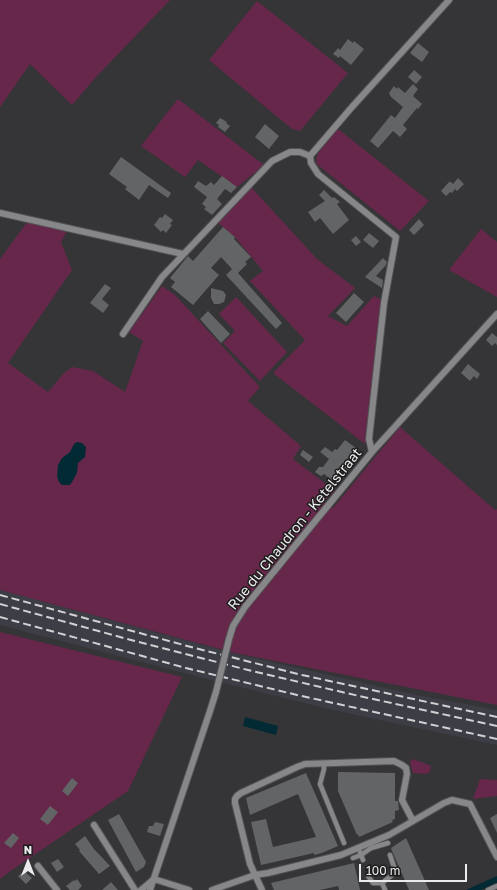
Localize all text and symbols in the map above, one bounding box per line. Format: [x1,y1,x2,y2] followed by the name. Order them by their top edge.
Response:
[225,445,365,613] street label: Rue du Chaudron - Ketelstraat
[8,842,48,882] north arrow
[24,843,32,856] text: N
[361,856,469,882] scale bar
[366,863,400,878] text: 100 m

